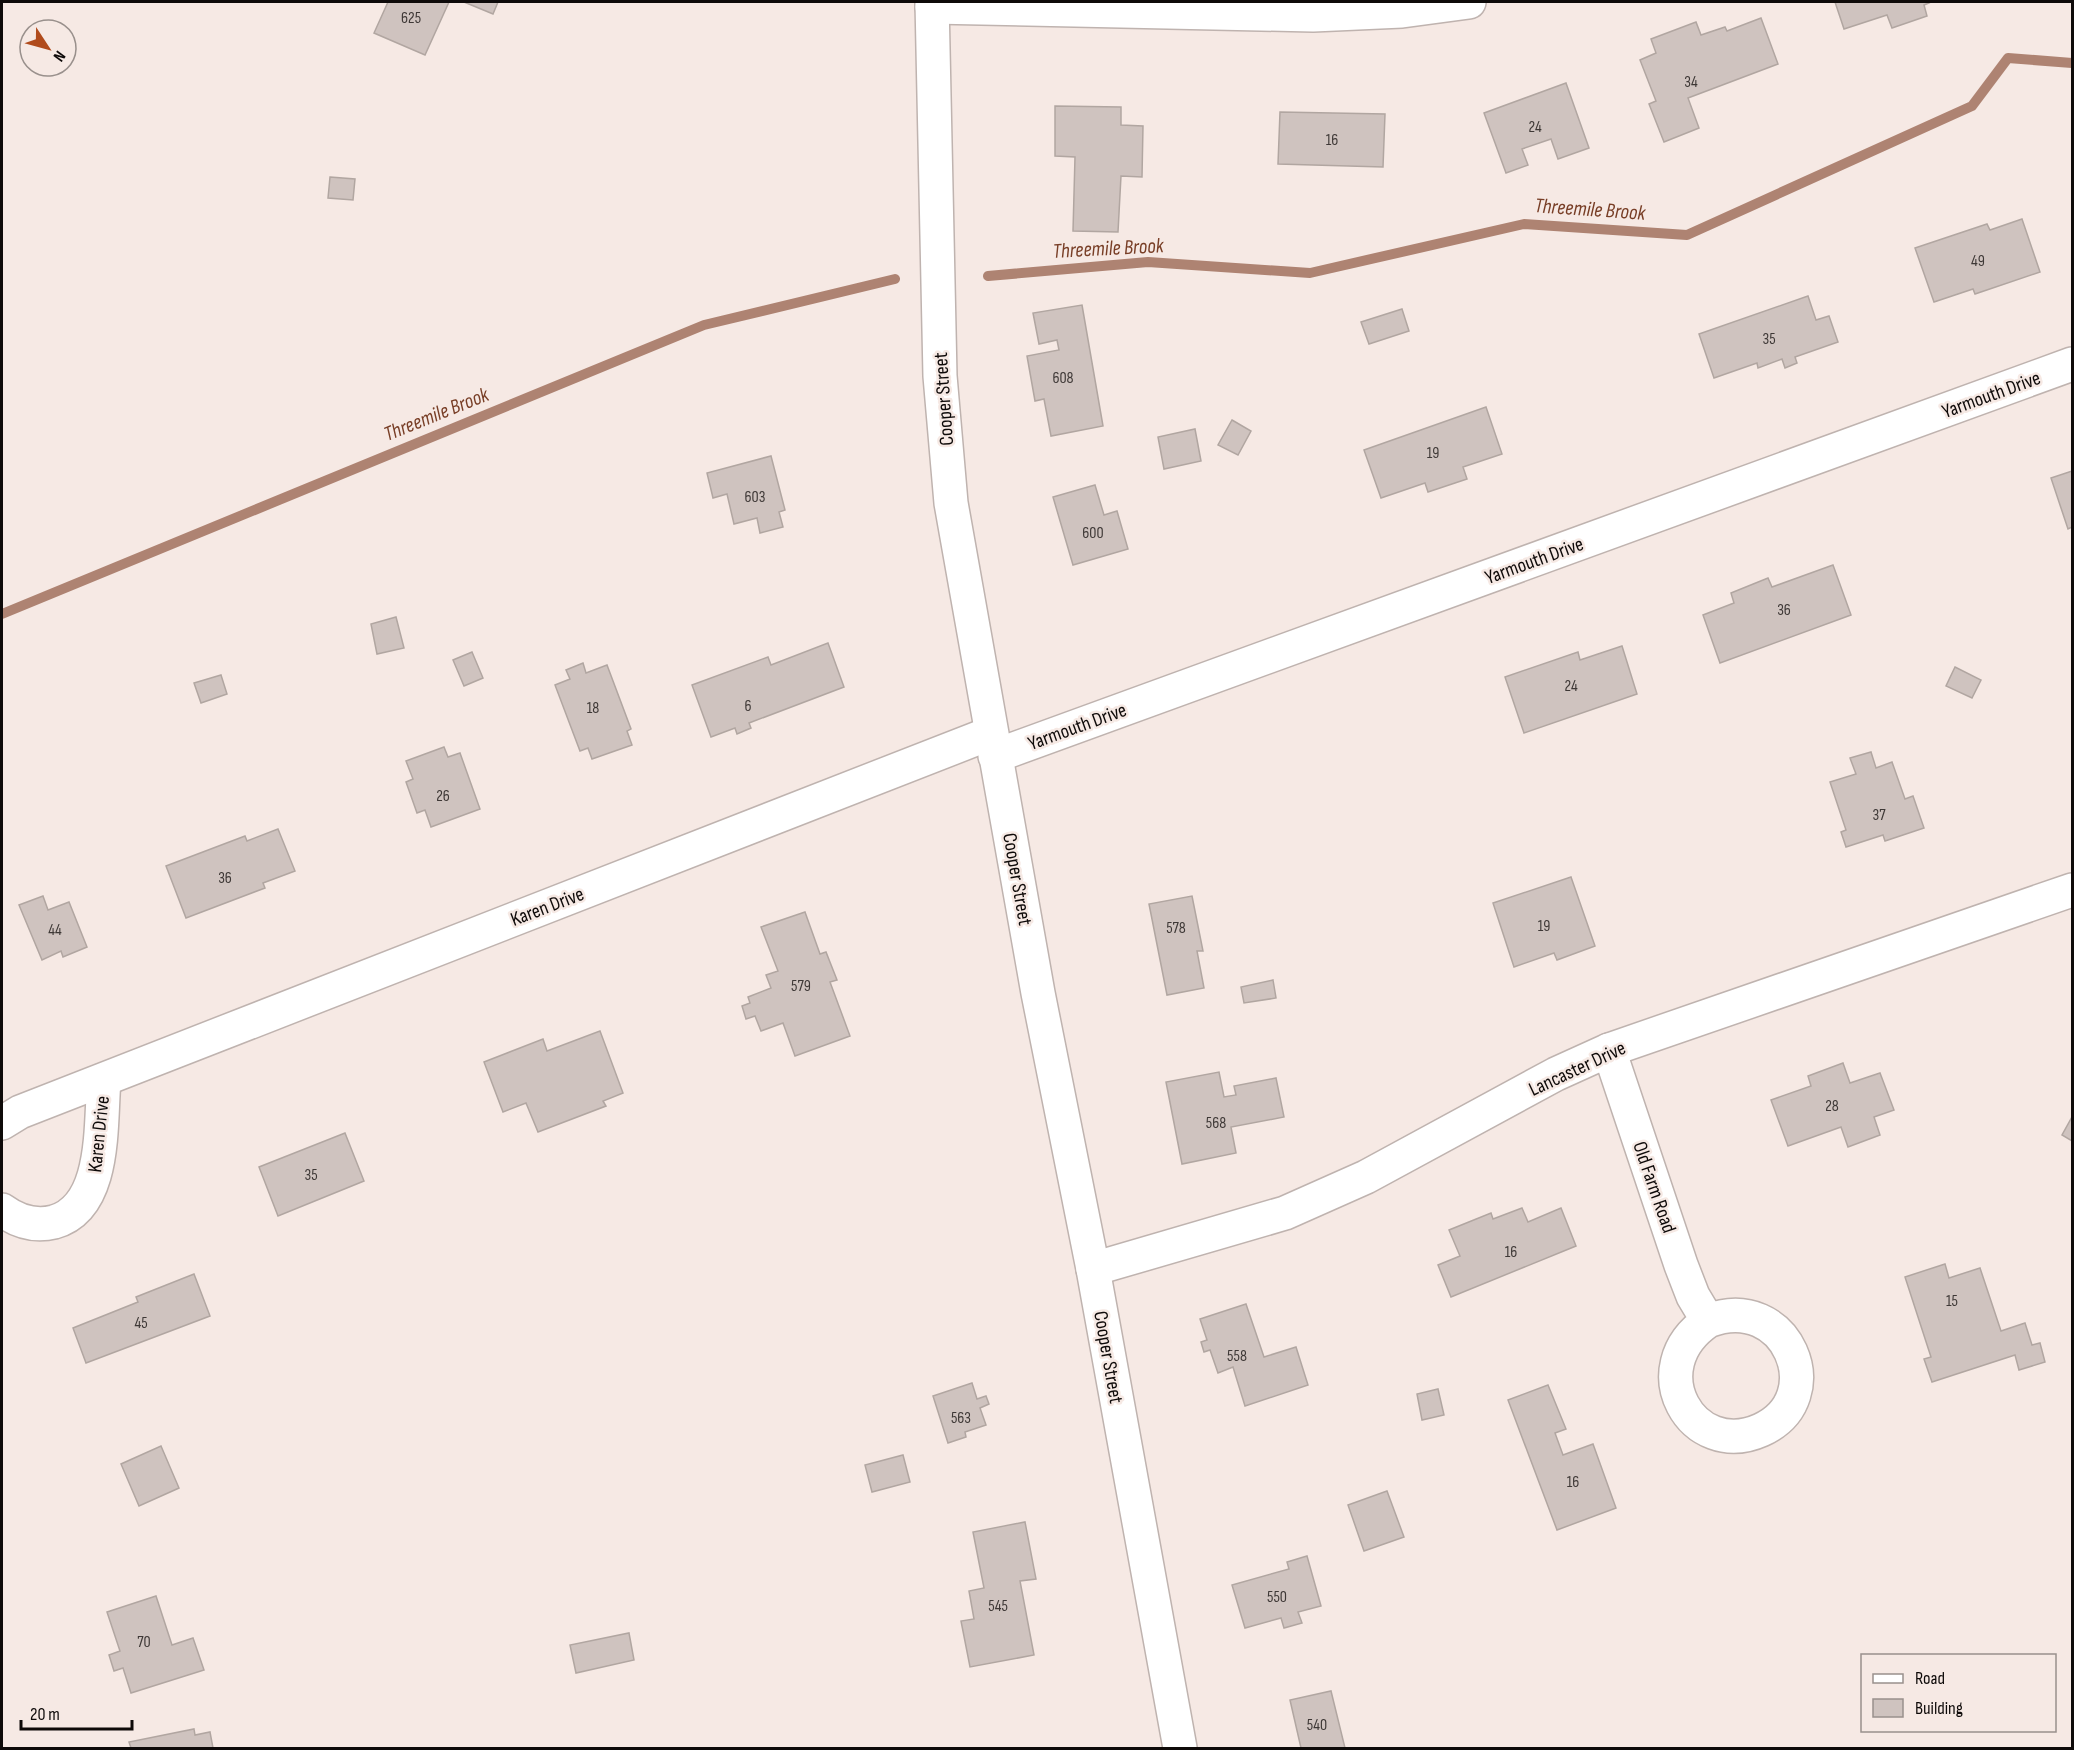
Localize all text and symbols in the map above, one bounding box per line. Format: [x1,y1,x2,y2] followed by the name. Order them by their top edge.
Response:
[401,9,421,28] house number: 625
[18,18,78,78] north arrow
[49,47,69,65] text: N
[1684,73,1698,92] house number: 34
[1528,118,1542,137] house number: 24
[1326,131,1338,150] house number: 16
[1534,193,1647,226] water label: Threemile Brook
[1052,233,1165,264] water label: Threemile Brook
[1971,252,1985,271] house number: 49
[1762,330,1776,349] house number: 35
[929,351,959,446] street label: Cooper Street
[1939,366,2044,424] street label: Yarmouth Drive
[1052,369,1074,388] house number: 608
[380,382,493,447] water label: Threemile Brook
[1427,444,1439,463] house number: 19
[745,488,765,507] house number: 603
[1082,524,1104,543] house number: 600
[1482,532,1587,590] street label: Yarmouth Drive
[1777,601,1791,620] house number: 36
[1564,677,1578,696] house number: 24
[744,697,752,716] house number: 6
[1025,698,1130,756] street label: Yarmouth Drive
[587,699,599,718] house number: 18
[436,787,450,806] house number: 26
[1872,806,1886,825] house number: 37
[997,831,1037,927] street label: Cooper Street
[218,869,232,888] house number: 36
[507,882,587,932] street label: Karen Drive
[1538,917,1550,936] house number: 19
[1166,919,1186,938] house number: 578
[48,921,62,940] house number: 44
[791,977,811,996] house number: 579
[1525,1036,1630,1102] street label: Lancaster Drive
[83,1095,115,1174] street label: Karen Drive
[1825,1097,1839,1116] house number: 28
[1206,1114,1226,1133] house number: 568
[1627,1138,1681,1236] street label: Old Farm Road
[304,1166,318,1185] house number: 35
[1505,1243,1517,1262] house number: 16
[1946,1292,1958,1311] house number: 15
[1088,1309,1128,1405] street label: Cooper Street
[134,1314,148,1333] house number: 45
[1227,1347,1247,1366] house number: 558
[951,1409,971,1428] house number: 563
[1567,1473,1579,1492] house number: 16
[1267,1588,1287,1607] house number: 550
[988,1597,1008,1616] house number: 545
[137,1633,151,1652] house number: 70
[1861,1654,2056,1732] legend
[1915,1668,1945,1689] text: Road
[21,1693,132,1731] scale bar
[1915,1698,1963,1719] text: Building
[30,1704,60,1725] text: 20 m
[1307,1716,1327,1735] house number: 540

